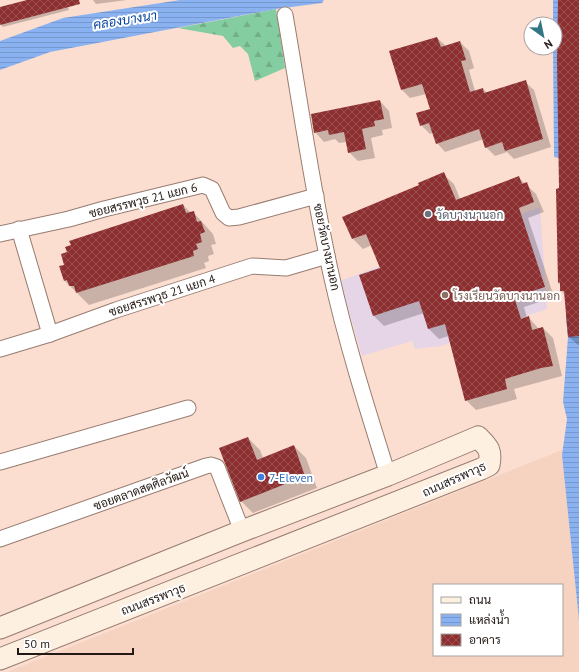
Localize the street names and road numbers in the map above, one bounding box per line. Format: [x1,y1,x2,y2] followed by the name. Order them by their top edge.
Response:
[87,179,199,223] street label: ซอยสรรพวุธ 21 แยก 6
[310,202,344,292] street label: ซอยวัดบางนานอก
[107,271,218,321] street label: ซอยสรรพวุธ 21 แยก 4
[420,458,489,501] street label: ถนนสรรพาวุธ
[91,465,191,513] street label: ซอยตลาดสดศิลวัฒน์
[119,580,189,620] street label: ถนนสรรพาวุธ

